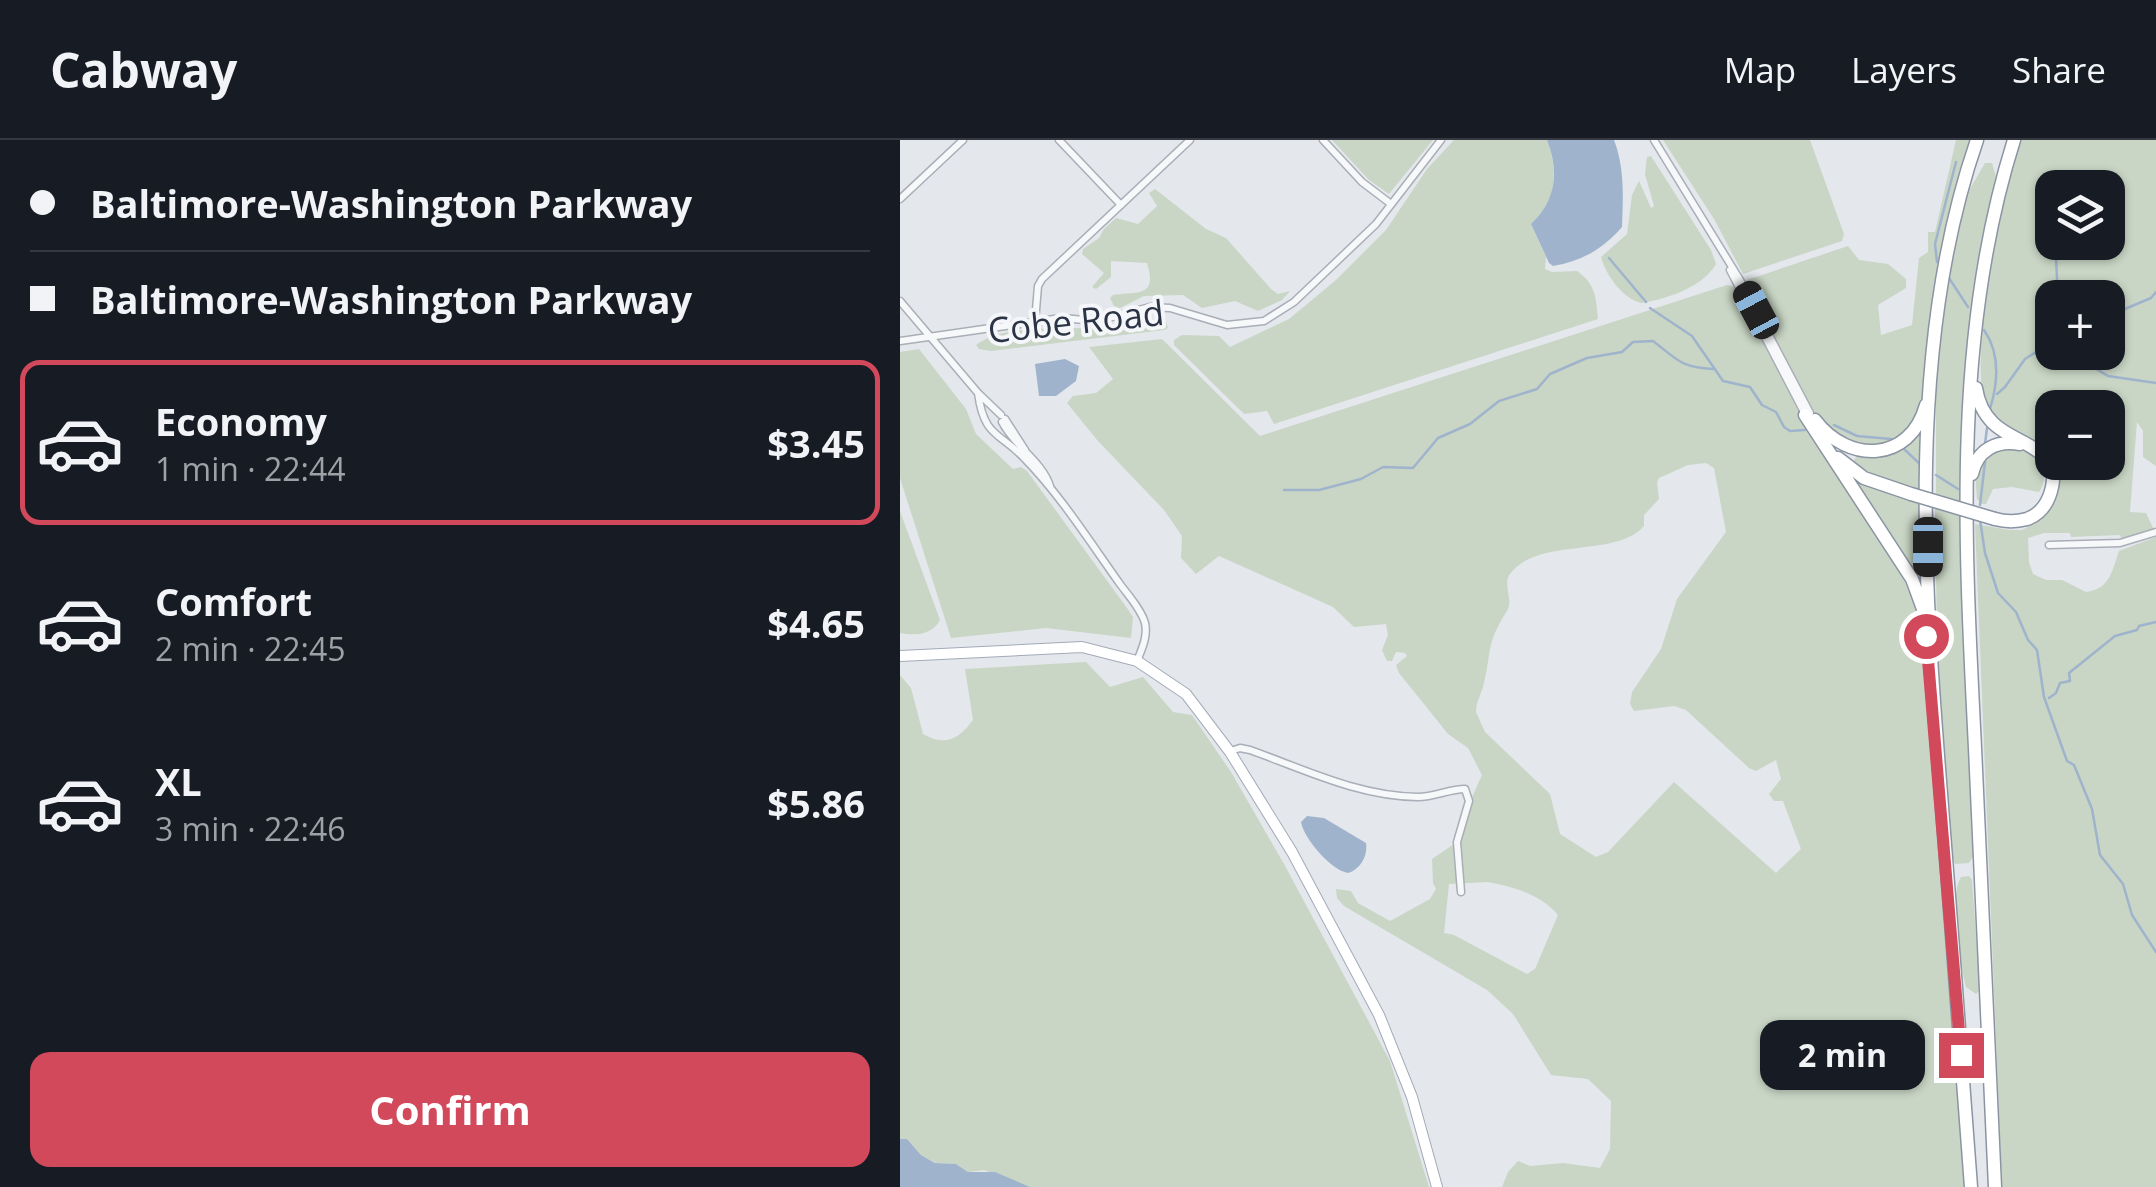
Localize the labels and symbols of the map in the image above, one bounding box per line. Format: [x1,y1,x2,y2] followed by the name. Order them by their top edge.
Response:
[1729,276,1783,344] car
[985,288,1166,353] street label: Cobe Road
[1913,517,1943,577] car
[1904,614,1949,659] route start
[1761,1020,1926,1090] callout: 2 min
[1939,1033,1984,1078] route end

